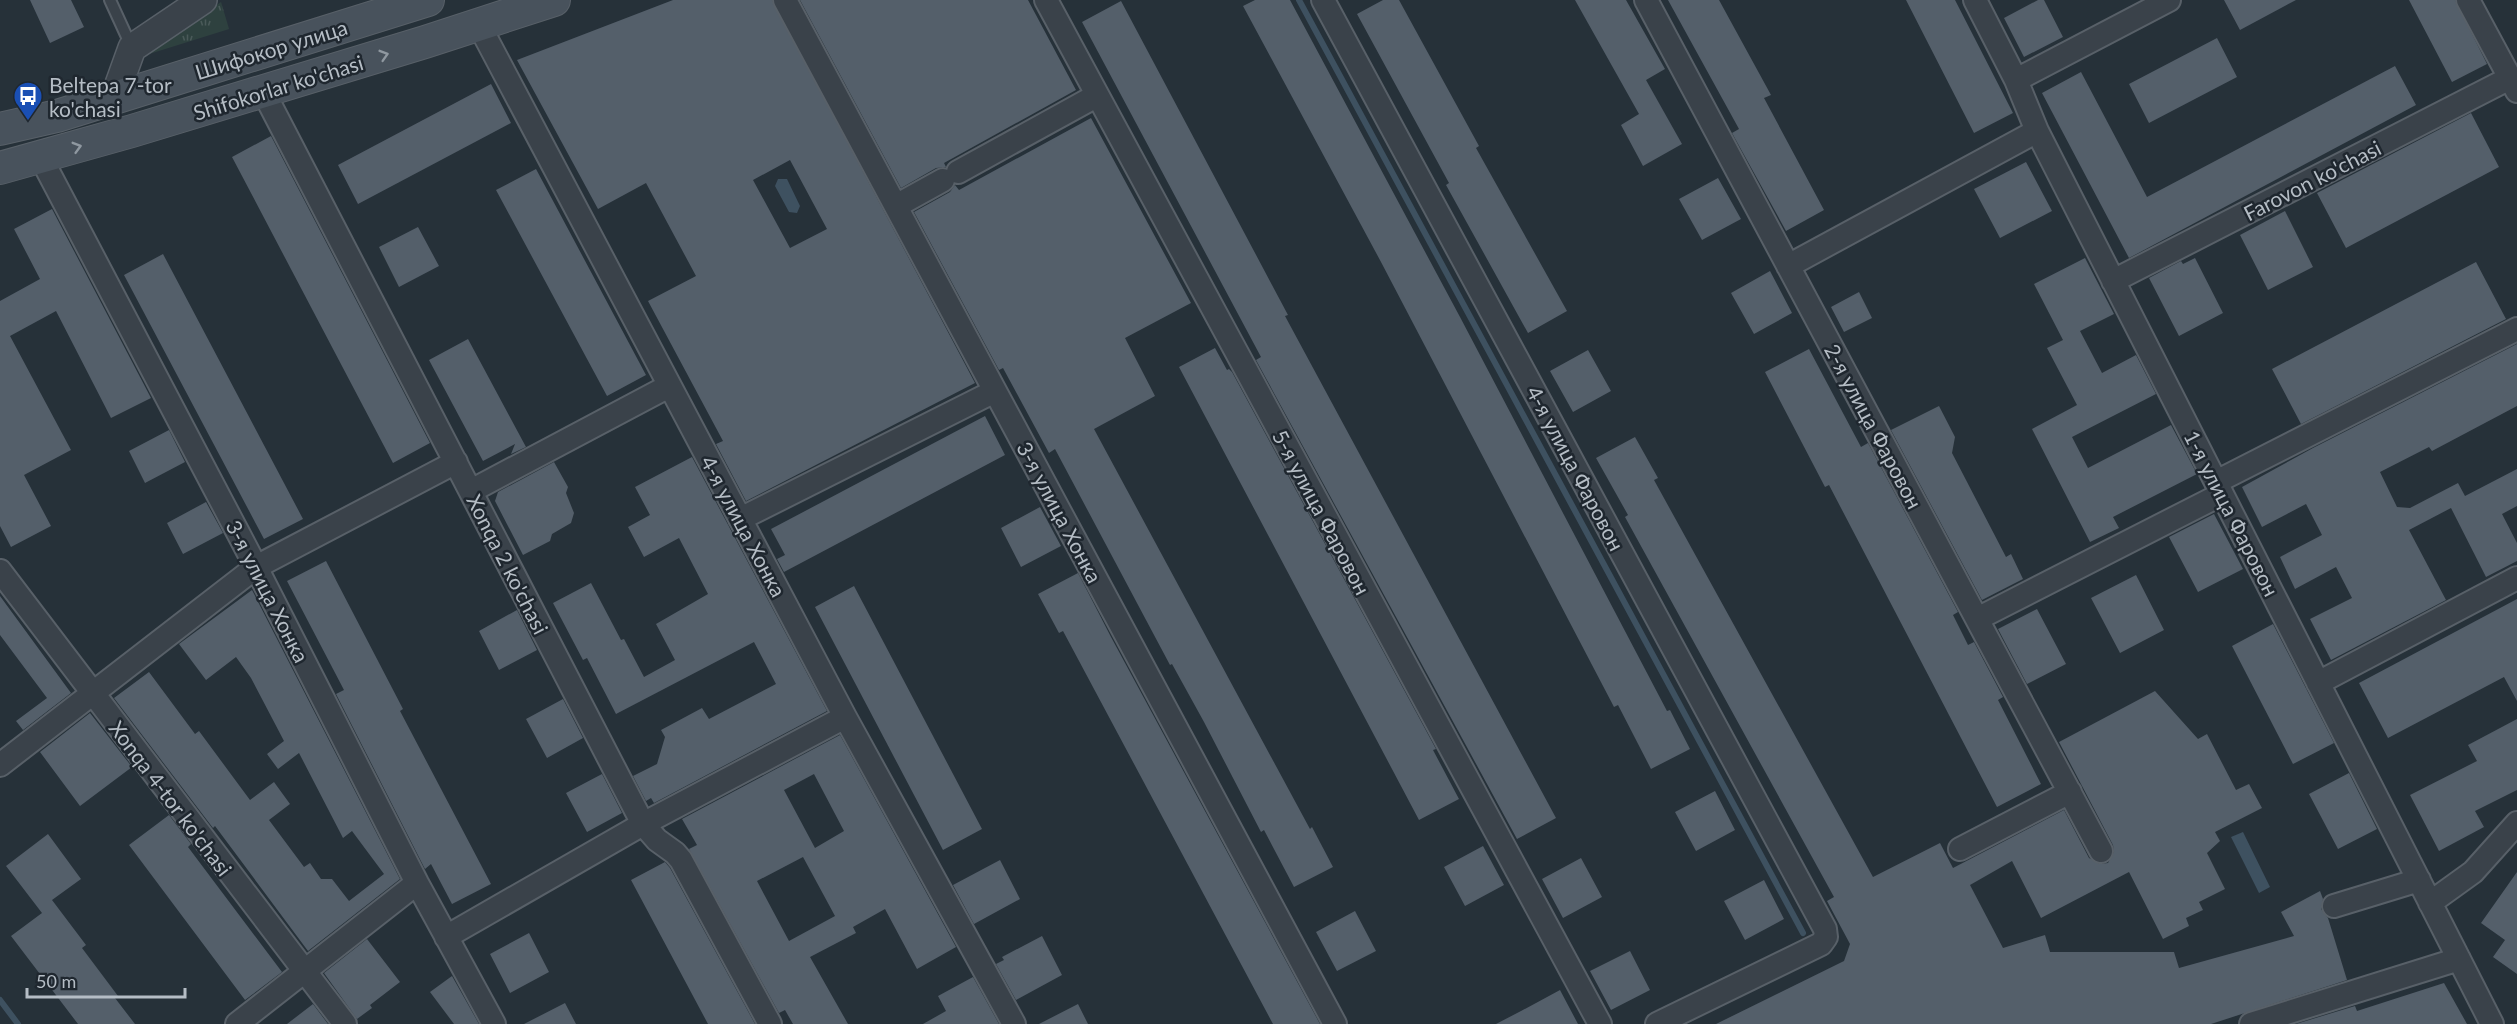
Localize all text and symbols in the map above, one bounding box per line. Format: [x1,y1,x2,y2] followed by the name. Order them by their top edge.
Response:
[192,14,350,84] street label: Шифокор улица
[190,49,366,125] street label: Shifokorlar ko'chasi
[378,50,389,62] one-way arrow
[49,72,172,121] place label: Beltepa 7-tor ko'chasi
[12,80,44,122] bus stop icon: Beltepa 7-tor ko'chasi
[2239,135,2385,225] street label: Farovon ko'chasi
[72,142,82,155] one-way arrow
[1820,339,1928,513] street label: 2-я улица Фаровон
[1522,381,1630,555] street label: 4-я улица Фаровон
[1268,425,1376,599] street label: 5-я улица Фаровон
[2179,426,2285,600] street label: 1-я улица Фаровон
[1012,437,1108,587] street label: 3-я улица Хонка
[696,451,792,601] street label: 4-я улица Хонка
[462,490,554,638] street label: Xonqa 2 ko'chasi
[221,516,315,666] street label: 3-я улица Хонка
[105,716,237,880] street label: Xonqa 4-tor ko'chasi
[27,961,184,999] scale bar
[36,970,76,992] text: 50 m

